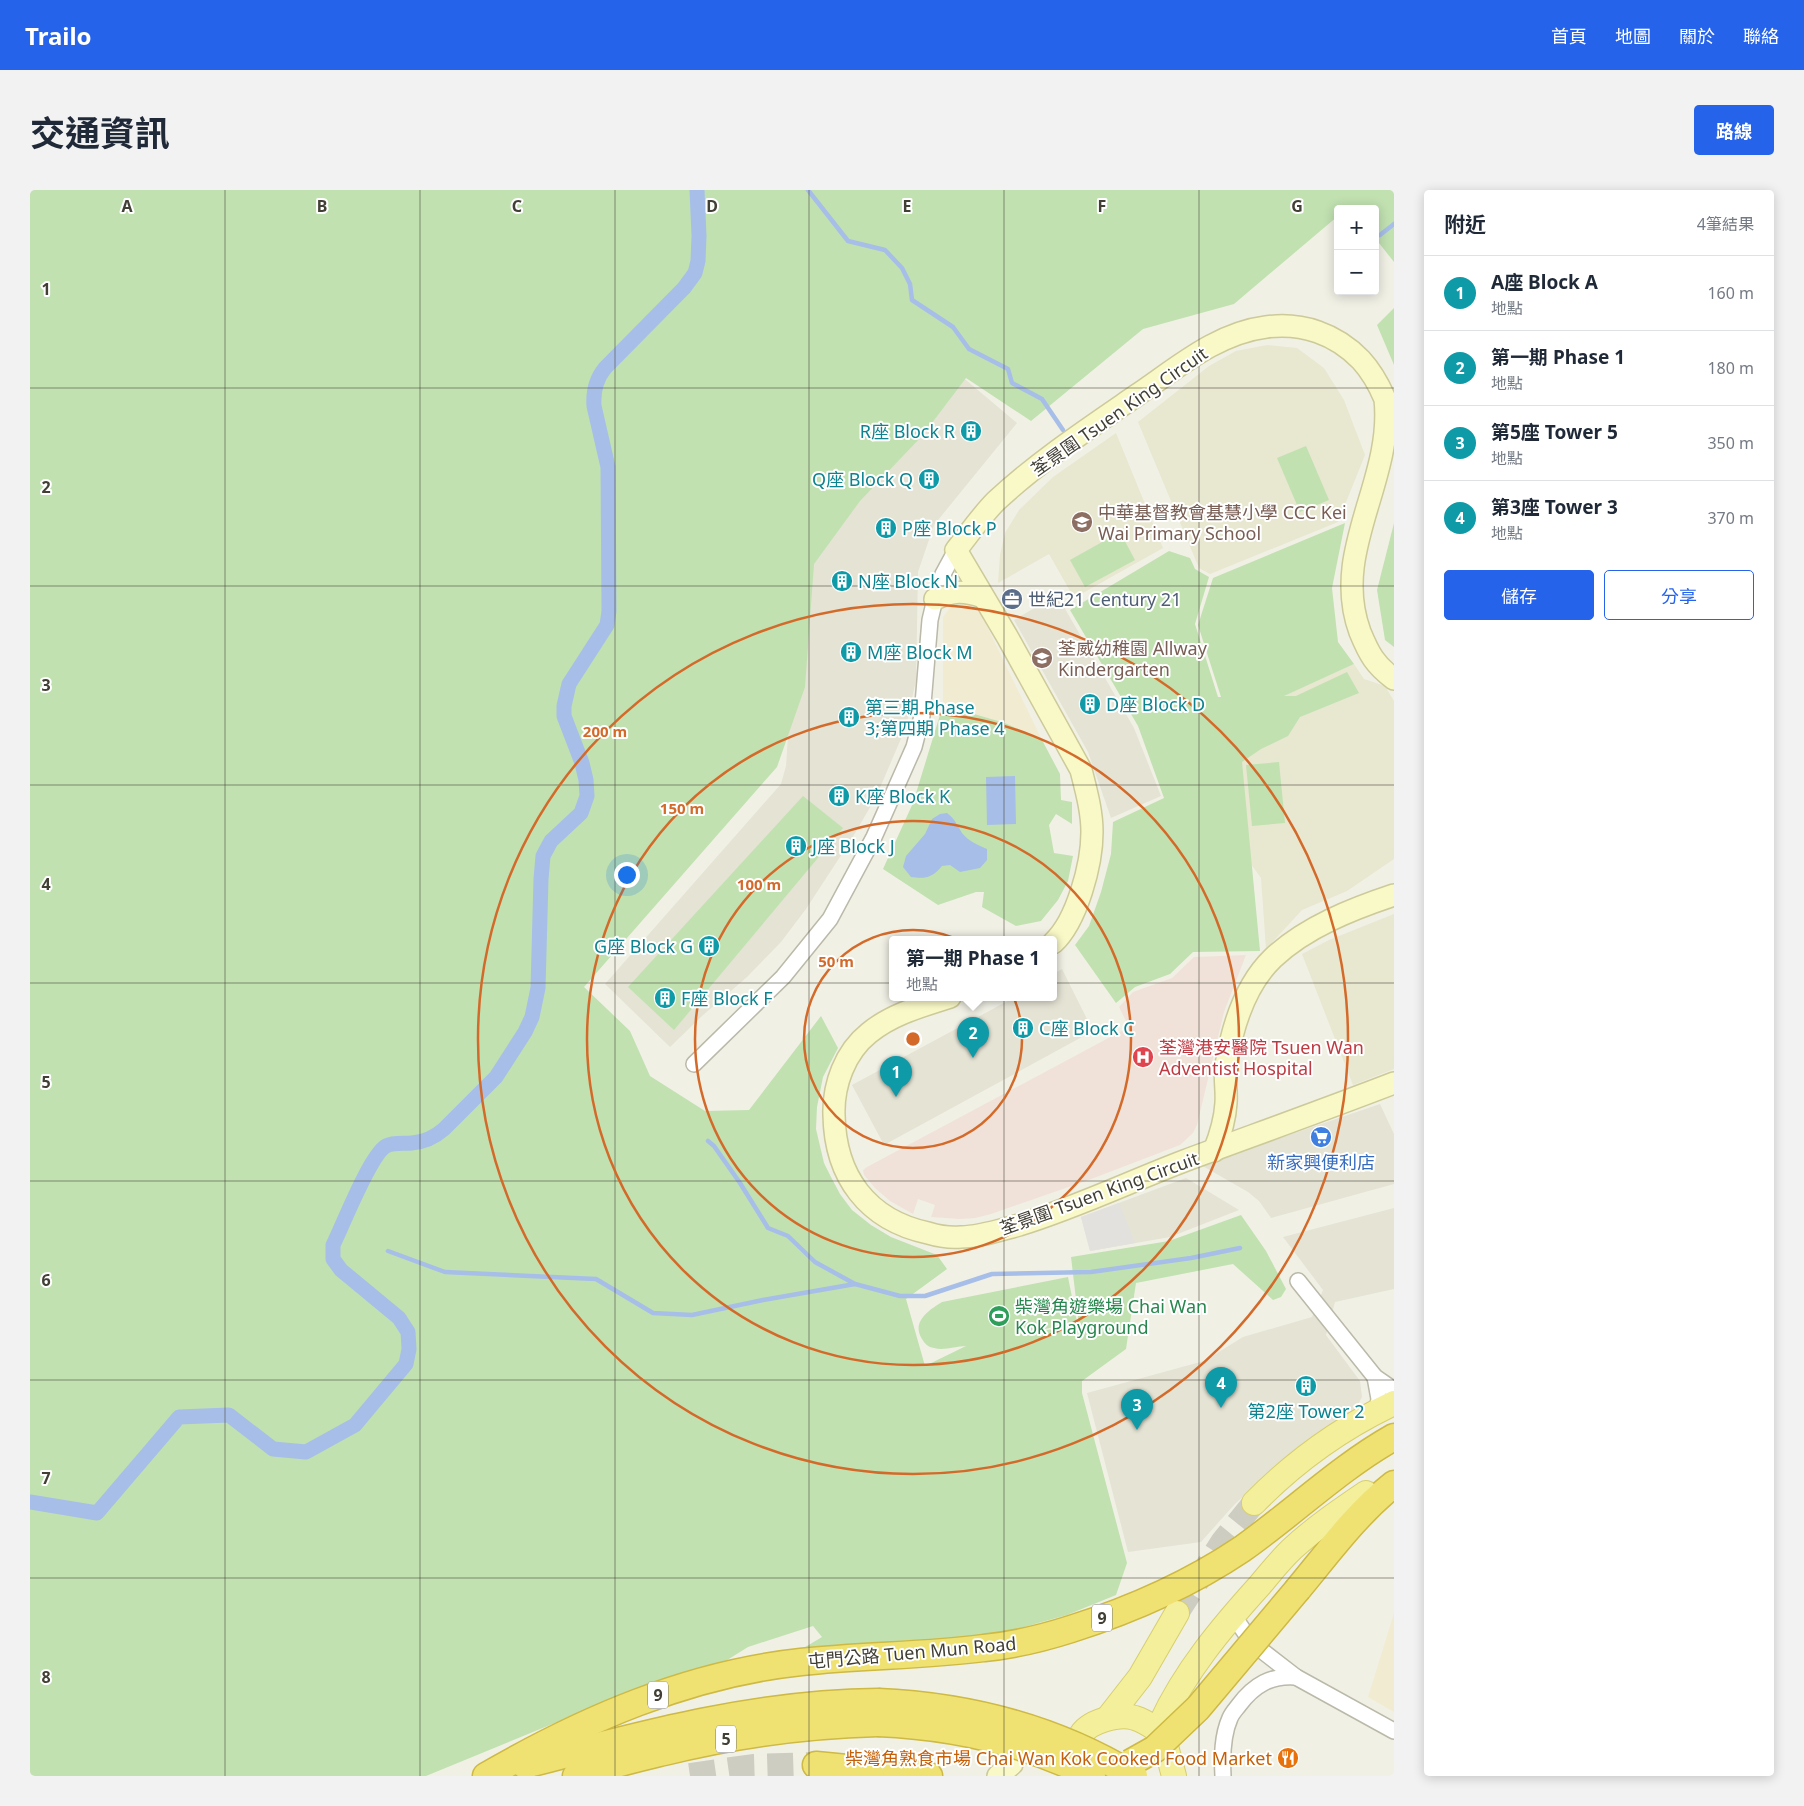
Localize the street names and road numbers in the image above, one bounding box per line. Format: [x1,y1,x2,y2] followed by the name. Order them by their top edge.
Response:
[1026,341,1212,481] street label: 荃景圍 Tsuen King Circuit
[996,1146,1202,1240] street label: 荃景圍 Tsuen King Circuit
[1092,1605,1112,1632] road number: 9
[807,1631,1017,1673] street label: 屯門公路 Tuen Mun Road
[648,1682,668,1708] road number: 9
[716,1726,736,1752] road number: 5

